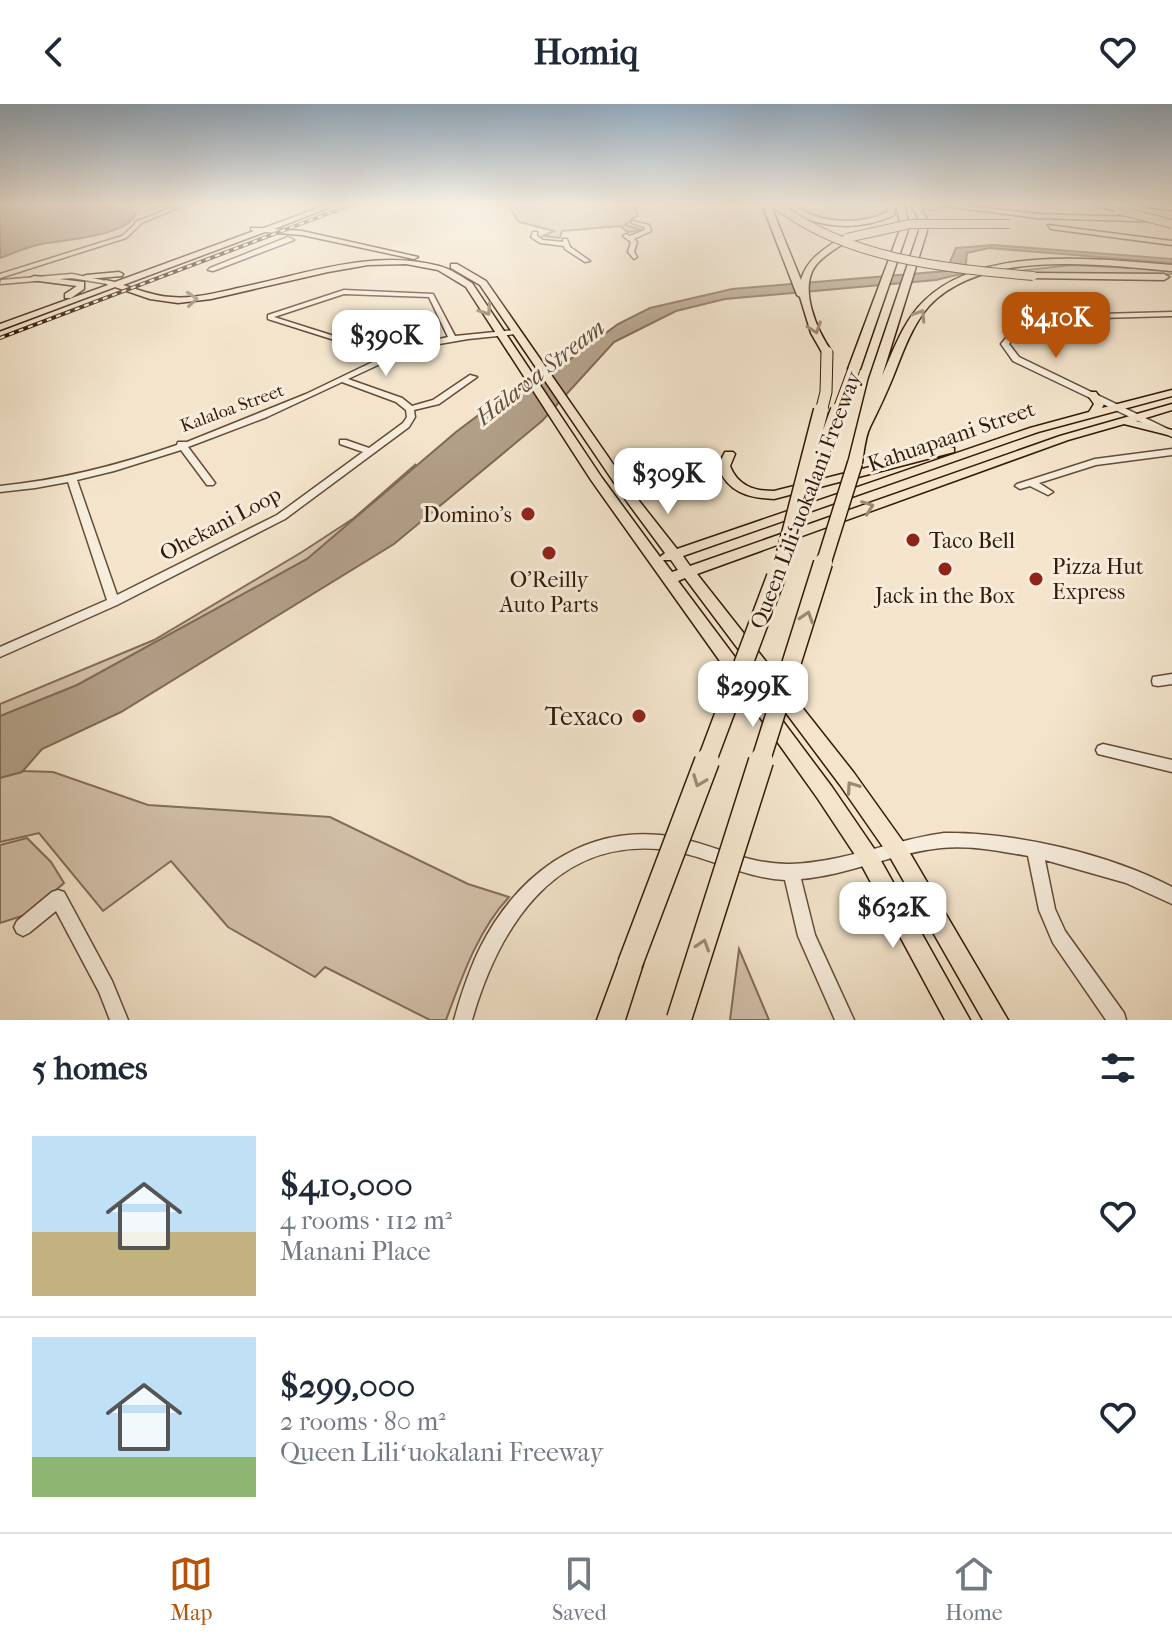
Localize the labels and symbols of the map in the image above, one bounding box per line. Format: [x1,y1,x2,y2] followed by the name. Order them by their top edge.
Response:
[186,290,199,307] one-way arrow
[1000,292,1112,360] pin: $410K
[476,302,491,316] one-way arrow
[910,309,925,323] one-way arrow
[330,310,442,378] pin: $390K
[469,313,610,432] water label: Hālawa Stream
[805,320,821,334] one-way arrow
[745,367,868,633] street label: Queen Liliʻuokalani Freeway
[178,380,287,437] street label: Kalaloa Street
[864,396,1039,478] street label: Kahuapaani Street
[612,448,724,516] pin: $309K
[155,481,286,567] street label: Ohekani Loop
[860,500,874,517] one-way arrow
[423,502,512,528] place label: Domino's
[519,505,537,523] marker: Domino's
[929,528,1015,554] place label: Taco Bell
[904,531,922,549] marker: Taco Bell
[540,544,558,562] marker: O'Reilly Auto Parts
[1052,554,1144,605] place label: Pizza Hut Express
[936,560,954,578] marker: Jack in the Box
[499,567,598,618] place label: O'Reilly Auto Parts
[1027,570,1045,588] marker: Pizza Hut Express
[873,583,1015,609] place label: Jack in the Box
[797,611,813,625] one-way arrow
[697,661,809,729] pin: $299K
[545,701,623,732] place label: Texaco
[630,707,648,725] marker: Texaco
[692,773,709,787] one-way arrow
[847,781,862,795] one-way arrow
[837,882,949,950] pin: $632K
[693,939,709,953] one-way arrow

